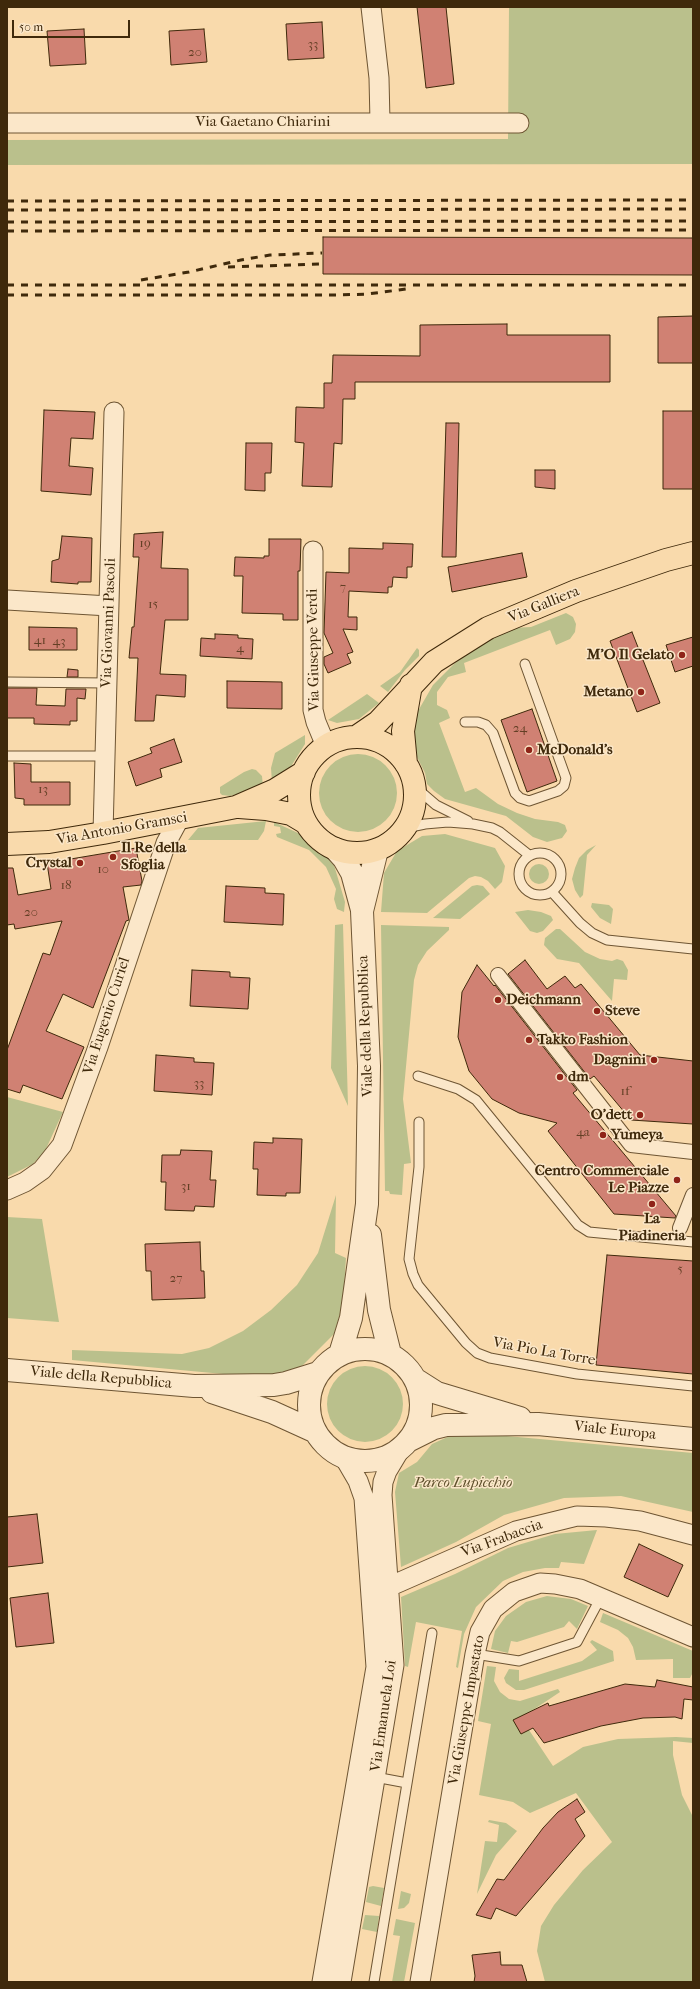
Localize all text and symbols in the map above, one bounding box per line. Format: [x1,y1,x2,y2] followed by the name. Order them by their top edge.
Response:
[14,12,132,38] scale bar
[19,20,43,34] text: 50 m
[308,37,318,53] house number: 33
[188,45,202,61] house number: 20
[196,113,330,131] street label: Via Gaetano Chiarini
[139,536,151,552] house number: 19
[98,558,120,688] street label: Via Giovanni Pascoli
[340,580,346,596] house number: 7
[506,583,582,627] street label: Via Galliera
[304,588,324,712] street label: Via Giuseppe Verdi
[148,597,158,613] house number: 15
[34,633,46,649] house number: 41
[52,634,66,650] house number: 43
[236,641,244,657] house number: 4
[587,646,674,664] place label: M'O Il Gelato
[677,650,687,660] marker: M'O Il Gelato
[584,683,633,701] place label: Metano
[636,687,646,697] marker: Metano
[513,721,527,737] house number: 24
[537,741,613,759] place label: McDonald's
[524,745,534,755] marker: McDonald's
[38,782,48,798] house number: 13
[55,809,189,849] street label: Via Antonio Gramsci
[121,839,186,874] place label: Il Re della Sfoglia
[108,852,118,862] marker: Il Re della Sfoglia
[26,854,72,872] place label: Crystal
[75,858,85,868] marker: Crystal
[97,862,109,878] house number: 10
[60,878,72,894] house number: 18
[24,905,38,921] house number: 20
[80,955,134,1077] street label: Via Eugenio Curiel
[355,955,377,1097] street label: Viale della Repubblica
[506,991,581,1009] place label: Deichmann
[493,995,503,1005] marker: Deichmann
[605,1002,640,1020] place label: Steve
[592,1006,602,1016] marker: Steve
[537,1031,628,1049] place label: Takko Fashion
[524,1035,534,1045] marker: Takko Fashion
[593,1051,646,1069] place label: Dagnini
[649,1055,659,1065] marker: Dagnini
[568,1068,589,1086] place label: dm
[555,1072,565,1082] marker: dm
[194,1076,204,1092] house number: 33
[621,1084,629,1100] house number: 1f
[591,1106,632,1124] place label: O'dett
[635,1110,645,1120] marker: O'dett
[576,1125,590,1141] house number: 4a
[611,1126,663,1144] place label: Yumeya
[598,1130,608,1140] marker: Yumeya
[535,1162,669,1197] place label: Centro Commerciale Le Piazze
[672,1175,682,1185] marker: Centro Commerciale Le Piazze
[181,1179,191,1195] house number: 31
[647,1199,657,1209] marker: La Piadineria
[619,1210,685,1245] place label: La Piadineria
[677,1262,683,1278] house number: 5
[170,1271,182,1287] house number: 27
[491,1334,597,1370] street label: Via Pio La Torre
[30,1363,172,1393] street label: Viale della Repubblica
[573,1418,657,1444] street label: Viale Europa
[414,1474,512,1492] park label: Parco Lupicchio
[459,1516,545,1562] street label: Via Frabaccia
[445,1634,489,1786] street label: Via Giuseppe Impastato
[367,1659,401,1773] street label: Via Emanuela Loi

